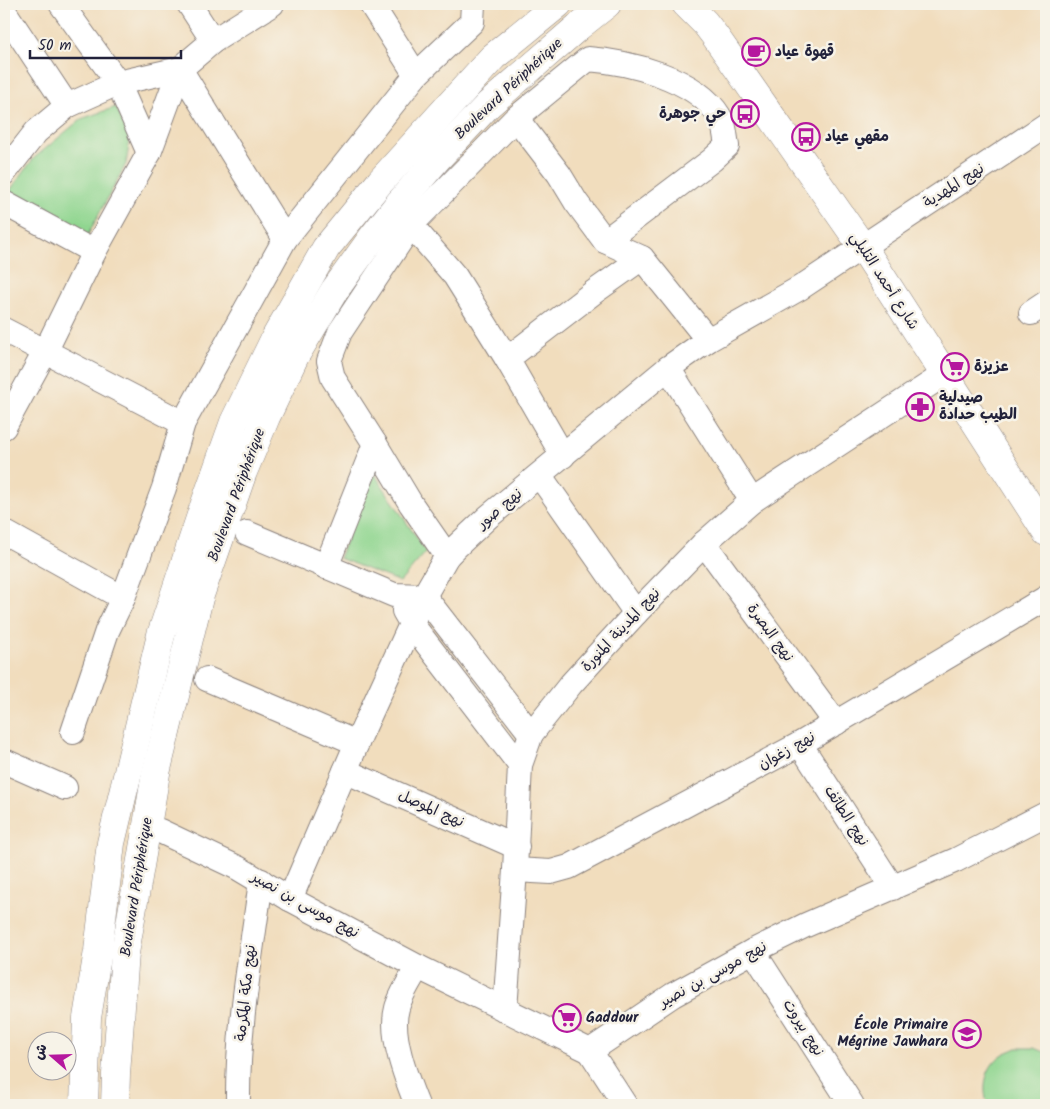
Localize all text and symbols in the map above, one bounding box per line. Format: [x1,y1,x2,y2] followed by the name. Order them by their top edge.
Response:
[30,28,181,60] scale bar
[449,32,569,146] street label: Boulevard Périphérique
[38,34,72,58] text: 50 m
[741,37,771,67] cafe icon: قهوة عياد
[775,40,834,64] place label: قهوة عياد
[730,99,760,129] bus stop icon: حي جوهرة
[659,102,726,127] place label: حي جوهرة
[791,122,821,152] bus stop icon: مقهي عياد
[825,125,889,150] place label: مقهي عياد
[919,157,989,215] street label: نهج المهدية
[843,227,925,335] street label: شارع أحمد التليلي
[940,352,970,382] supermarket icon: عزيزة
[974,355,1008,379] place label: عزيزة
[939,386,1017,427] place label: صيدلية الطيب حدادة
[905,392,935,422] pharmacy icon: صيدلية الطيب حدادة
[202,425,272,565] street label: Boulevard Périphérique
[471,483,528,536] street label: نهج صور
[575,582,667,678] street label: نهج المدينة المنورة
[740,599,800,667] street label: نهج البصرة
[754,725,820,777] street label: نهج زغوان
[817,781,875,851] street label: نهج الطائف
[394,784,468,834] street label: نهج الموصل
[114,816,160,958] street label: Boulevard Périphérique
[245,864,364,945] street label: نهج موسى بن نصير
[653,935,772,1016] street label: نهج موسى بن نصير
[229,944,263,1042] street label: نهج مكة المكرمة
[776,995,830,1061] street label: نهج بيروت
[552,1003,582,1033] supermarket icon: Gaddour
[586,1006,639,1030] place label: Gaddour
[837,1013,949,1054] place label: École Primaire Mégrine Jawhara
[952,1019,982,1049] school or university icon: École Primaire Mégrine Jawhara
[28,1032,78,1082] north arrow
[28,1041,54,1063] text: ش

